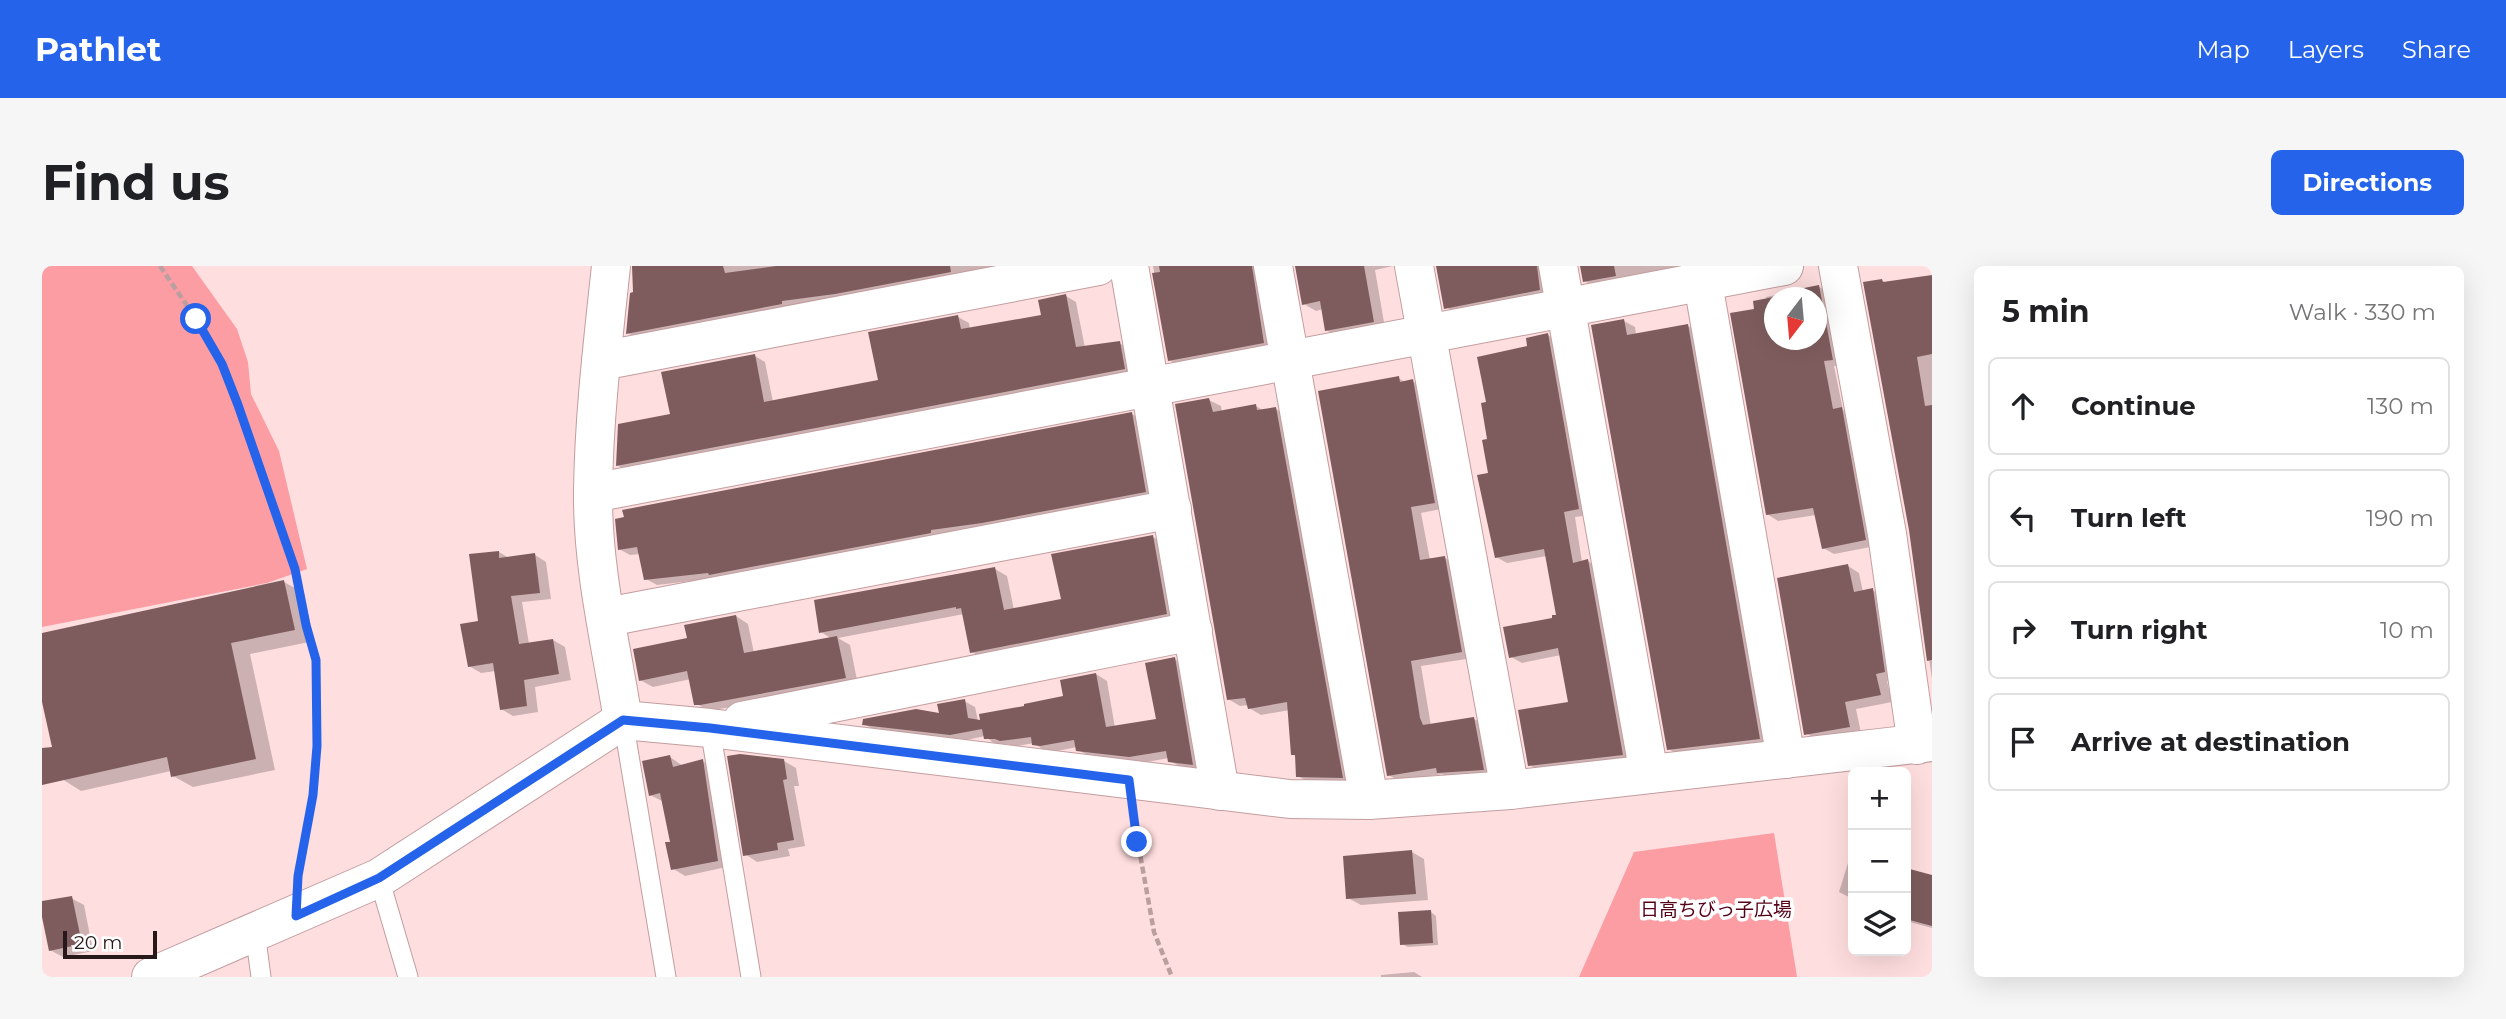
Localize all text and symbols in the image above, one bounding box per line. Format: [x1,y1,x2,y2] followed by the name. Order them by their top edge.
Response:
[35,29,161,69] text: Pathlet
[2196,35,2250,64] text: Map
[2288,35,2364,64] text: Layers
[2402,35,2471,64] text: Share
[2271,150,2464,215] button: Directions
[42,153,230,212] text: Find us
[1764,287,1827,350] north arrow
[2002,293,2090,330] text: 5 min
[2289,298,2436,326] text: Walk · 330 m
[180,303,211,334] route start
[2004,387,2042,425] icon: ahead
[2071,390,2196,422] text: Continue
[2367,392,2434,420] text: 130 m
[2004,499,2042,537] icon: left
[2071,502,2187,534] text: Turn left
[2366,504,2434,532] text: 190 m
[2004,611,2042,649] icon: right
[2071,614,2207,646] text: Turn right
[2380,616,2434,644] text: 10 m
[2004,723,2042,761] icon: arrive
[2071,726,2350,758] text: Arrive at destination
[1848,767,1911,956] map controls
[1848,767,1911,830] button: +
[1121,826,1152,857] route end
[1848,830,1911,893] button: −
[1848,893,1911,956] button: layers
[1640,898,1792,921] park label: 日高ちびっ子広場
[63,928,158,960] scale bar
[74,931,122,954] text: 20 m

